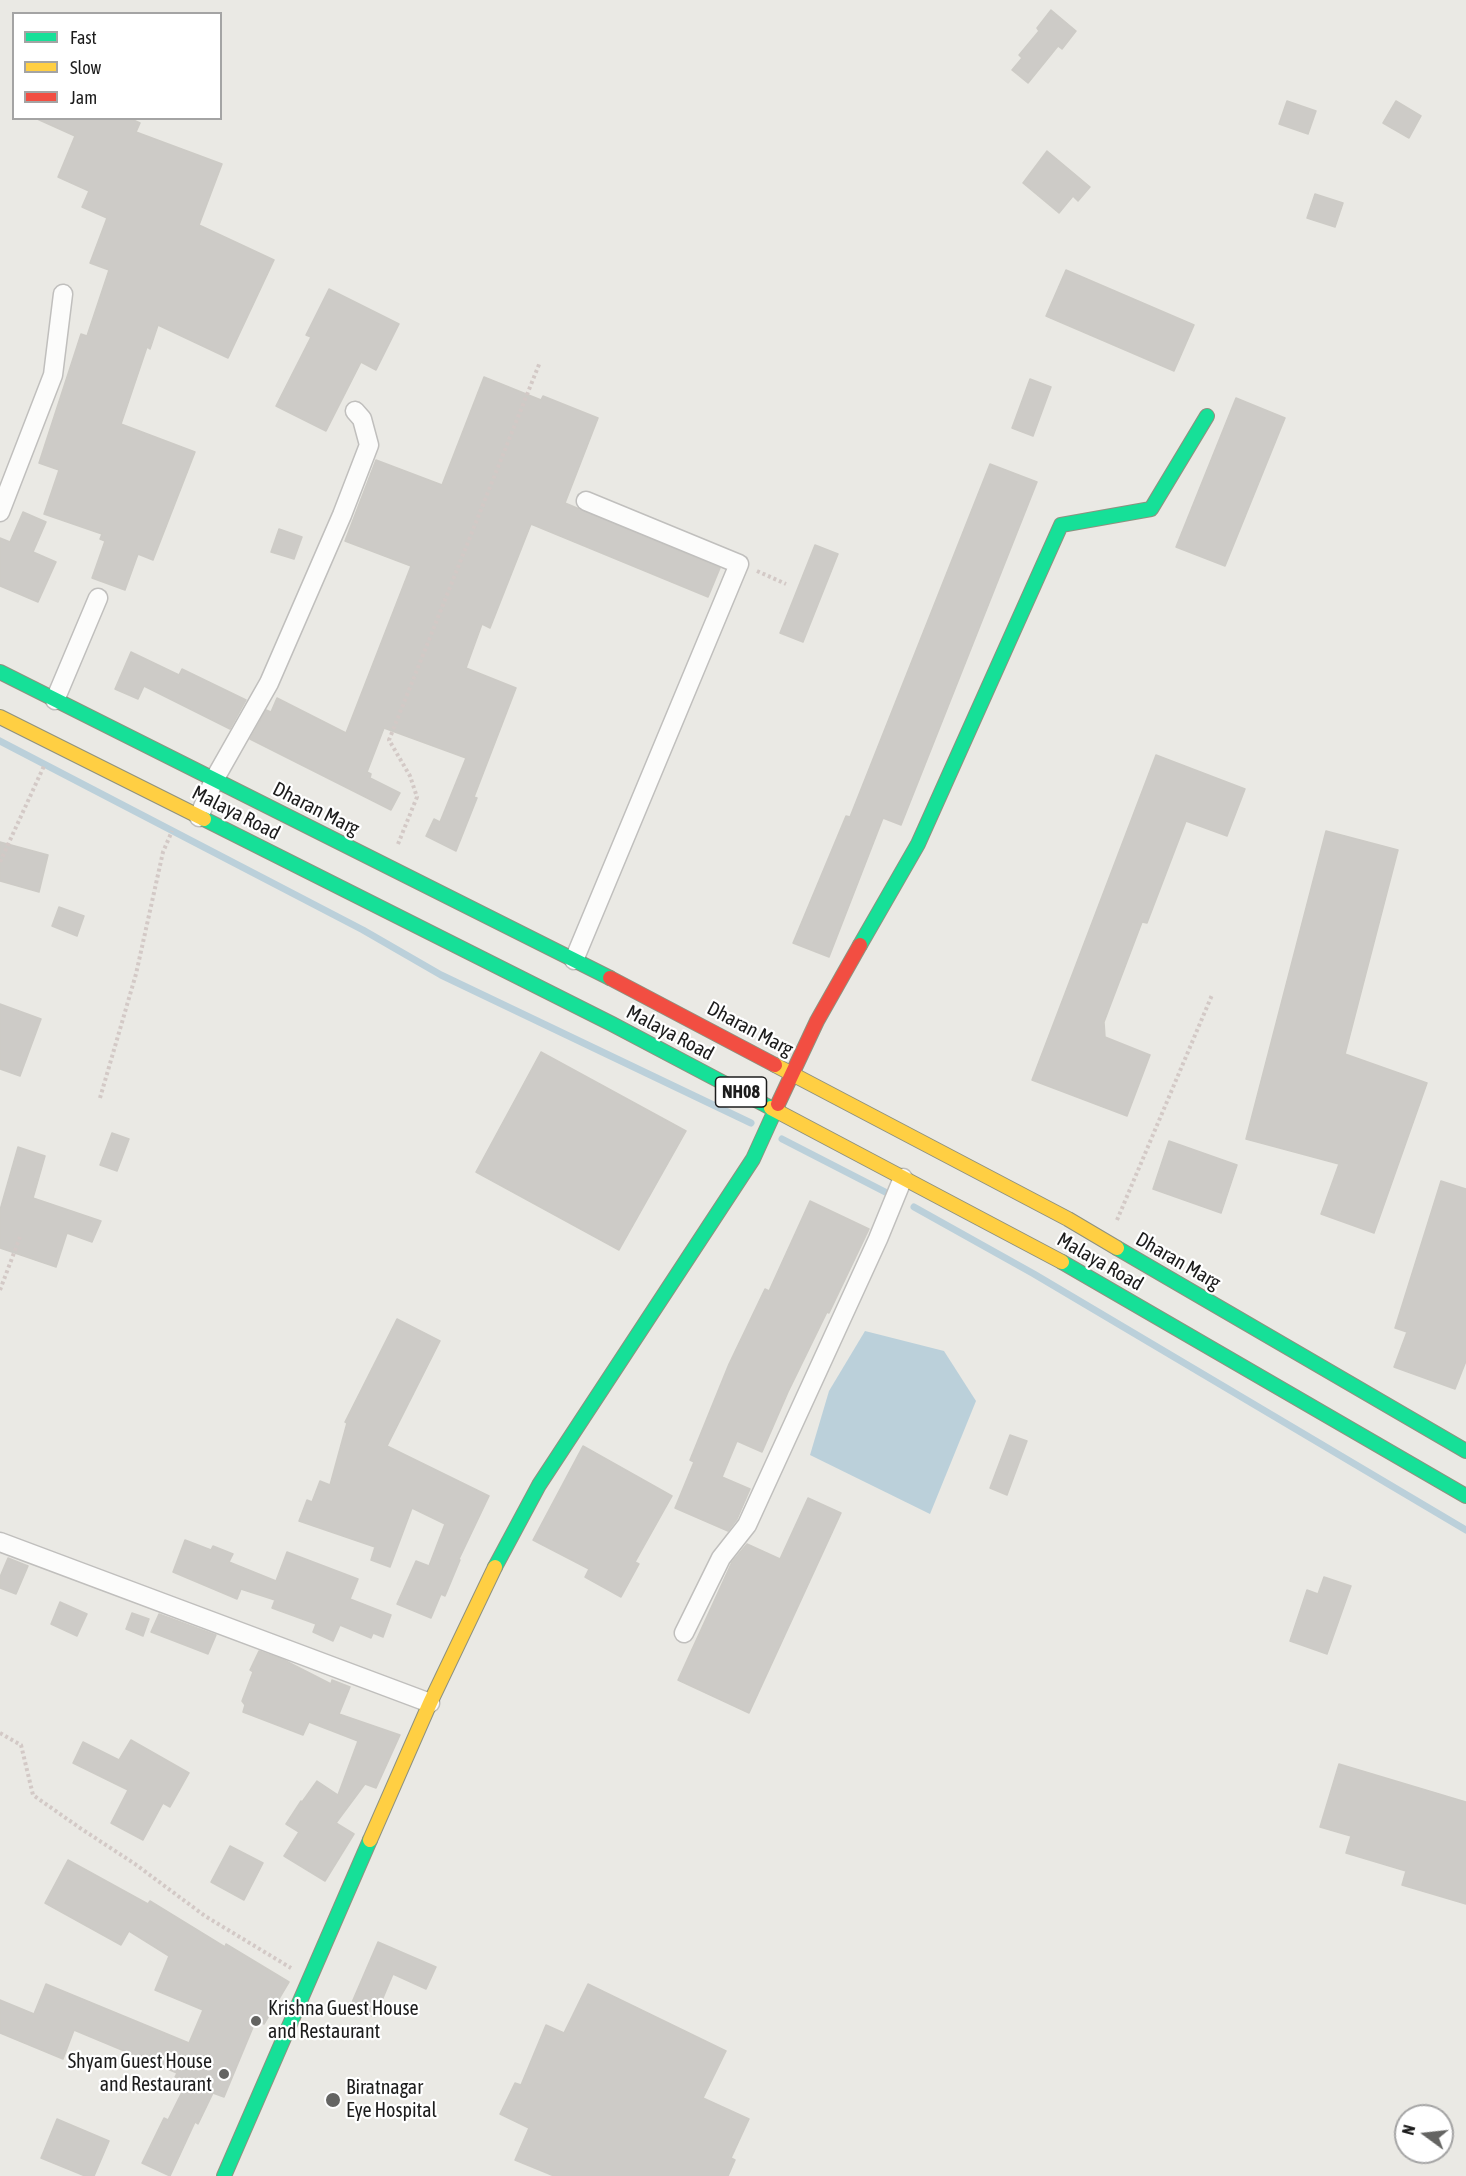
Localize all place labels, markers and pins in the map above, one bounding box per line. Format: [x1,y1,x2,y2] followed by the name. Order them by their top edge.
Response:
[268,1997,419,2044] place label: Krishna Guest House and Restaurant
[249,2014,263,2028] marker: Krishna Guest House and Restaurant
[68,2050,212,2097] place label: Shyam Guest House and Restaurant
[217,2067,231,2081] marker: Shyam Guest House and Restaurant
[346,2076,437,2123] place label: Biratnagar Eye Hospital
[324,2091,342,2109] marker: Biratnagar Eye Hospital

